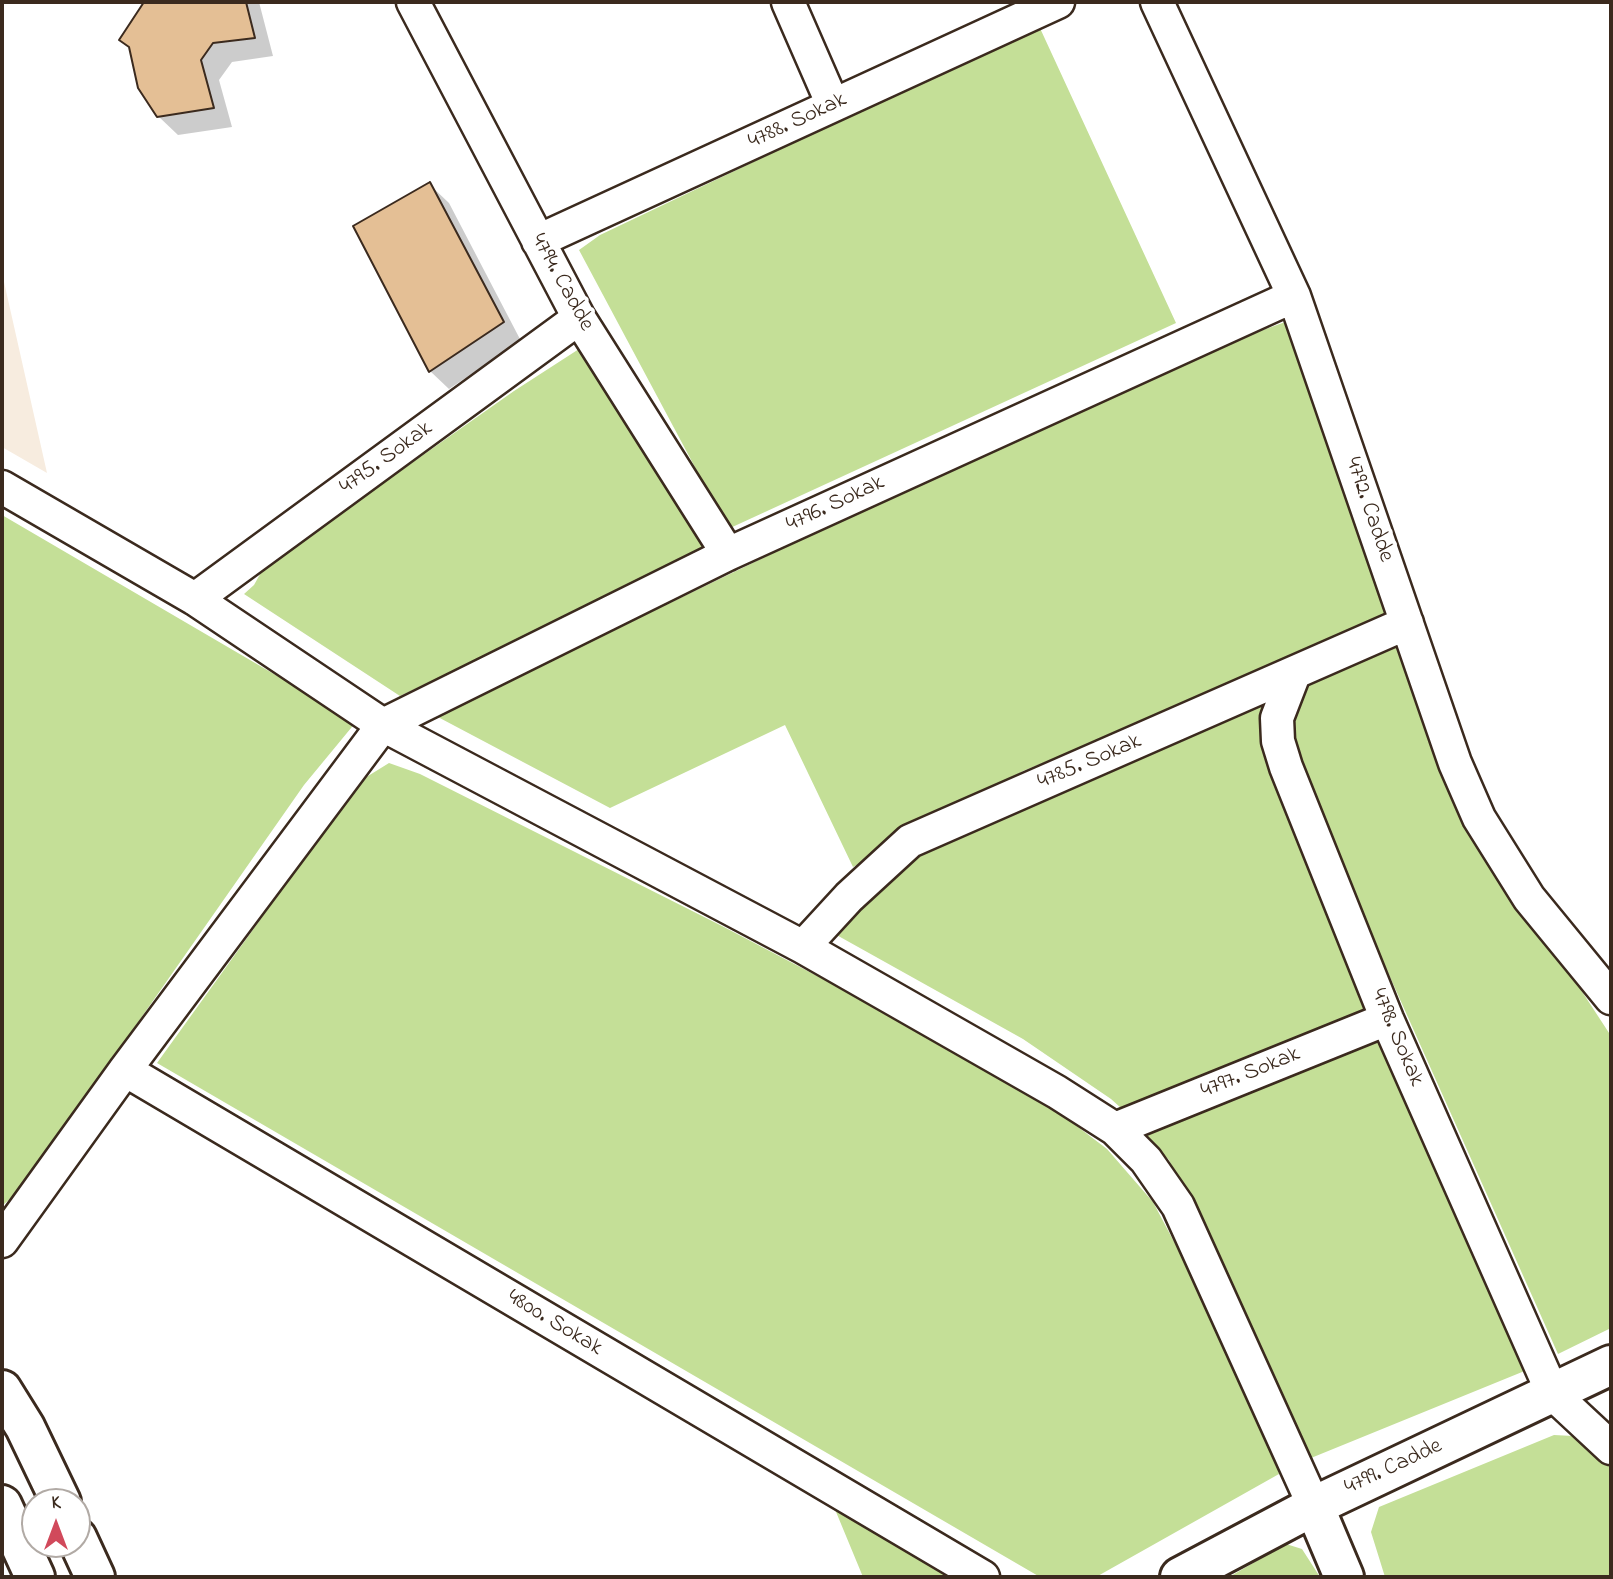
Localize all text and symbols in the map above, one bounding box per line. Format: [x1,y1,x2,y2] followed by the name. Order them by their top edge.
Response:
[744,87,852,157] street label: 4788. Sokak
[523,230,599,336] street label: 4794. Cadde
[335,416,439,502] street label: 4795. Sokak
[1337,454,1399,566] street label: 4792. Cadde
[783,470,889,540] street label: 4796. Sokak
[1034,729,1146,797] street label: 4785. Sokak
[1363,985,1429,1091] street label: 4798. Sokak
[1197,1042,1305,1106] street label: 4797. Sokak
[501,1285,607,1363] street label: 4800. Sokak
[1341,1433,1447,1503] street label: 4799. Cadde
[21,1488,91,1558] north arrow
[51,1490,61,1517] text: K

